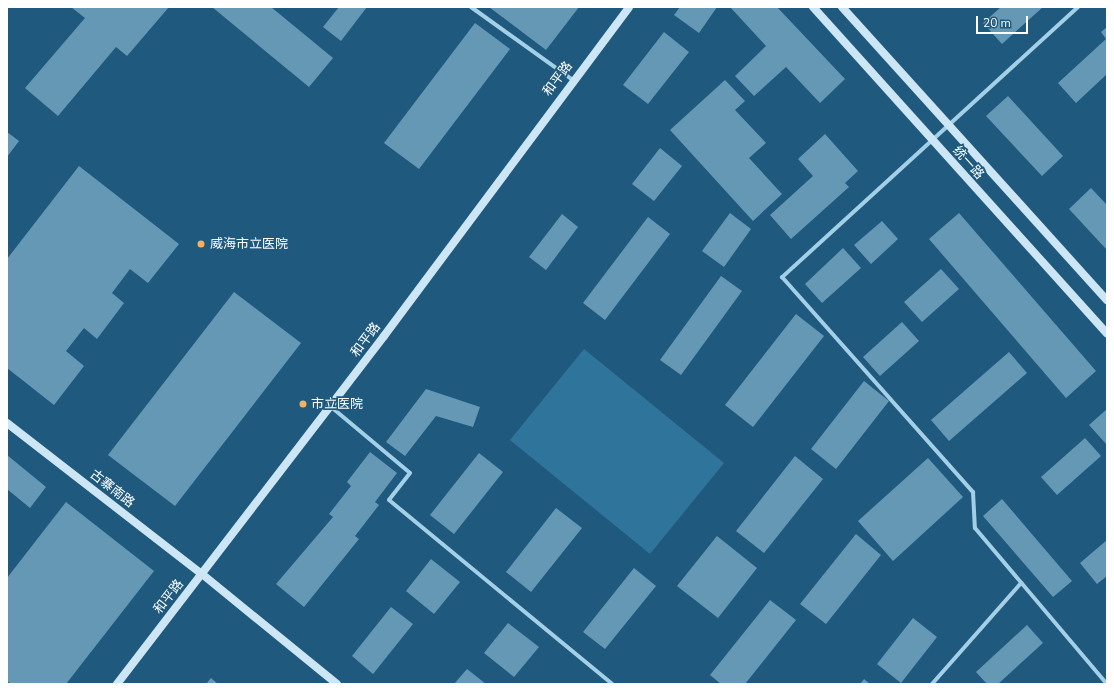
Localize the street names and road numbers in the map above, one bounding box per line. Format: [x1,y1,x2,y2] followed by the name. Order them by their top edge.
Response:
[540,59,576,99] street label: 和平路
[949,143,987,183] street label: 统一路
[348,320,384,360] street label: 和平路
[87,467,137,511] street label: 古寨南路
[151,577,187,617] street label: 和平路

